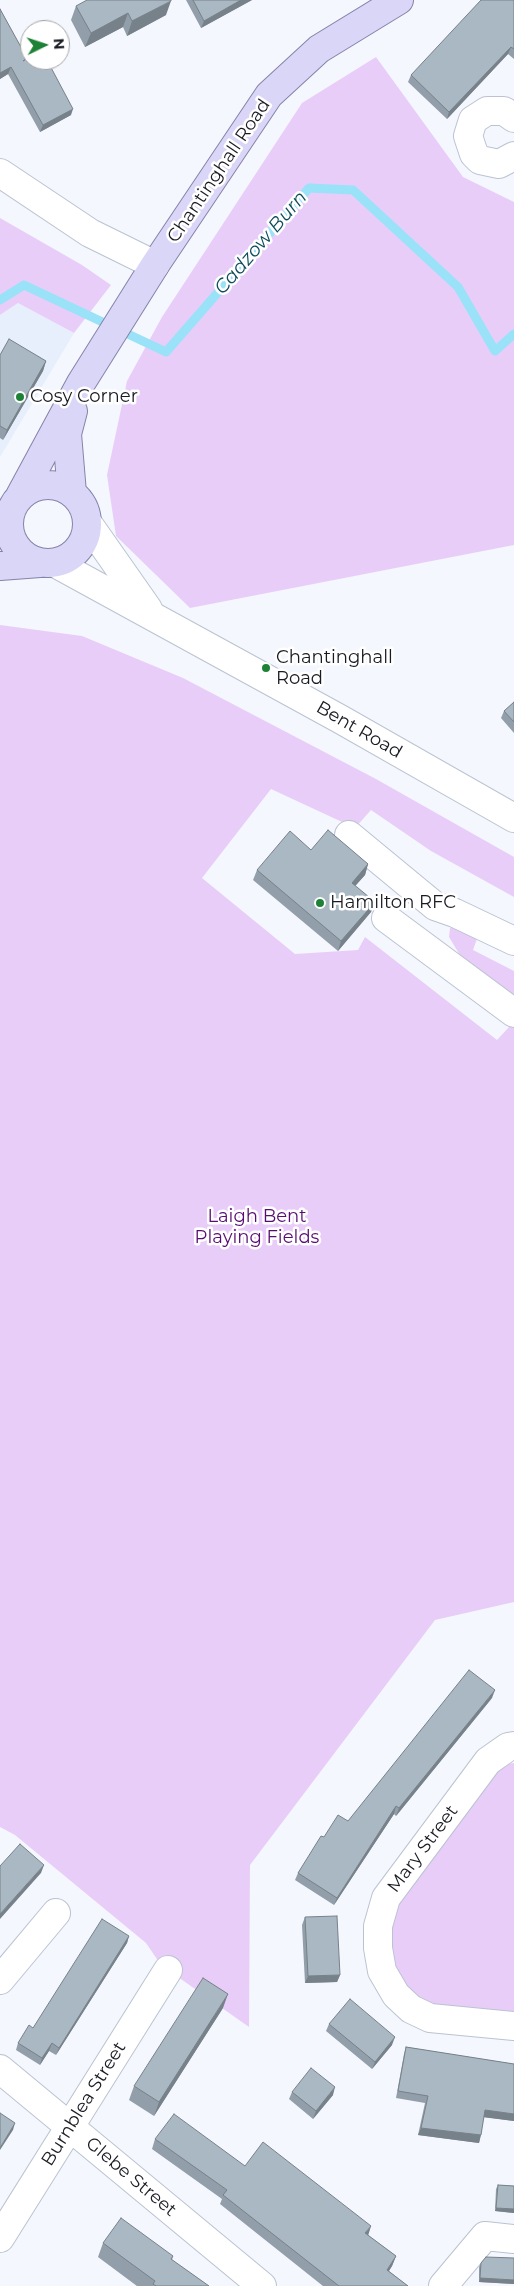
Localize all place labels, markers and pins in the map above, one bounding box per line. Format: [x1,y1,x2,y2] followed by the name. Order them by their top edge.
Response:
[30,386,138,408] place label: Cosy Corner
[14,391,26,403] marker: Cosy Corner
[276,647,393,690] place label: Chantinghall Road
[260,662,272,674] marker: Chantinghall Road
[330,892,456,914] place label: Hamilton RFC
[314,897,326,909] marker: Hamilton RFC

